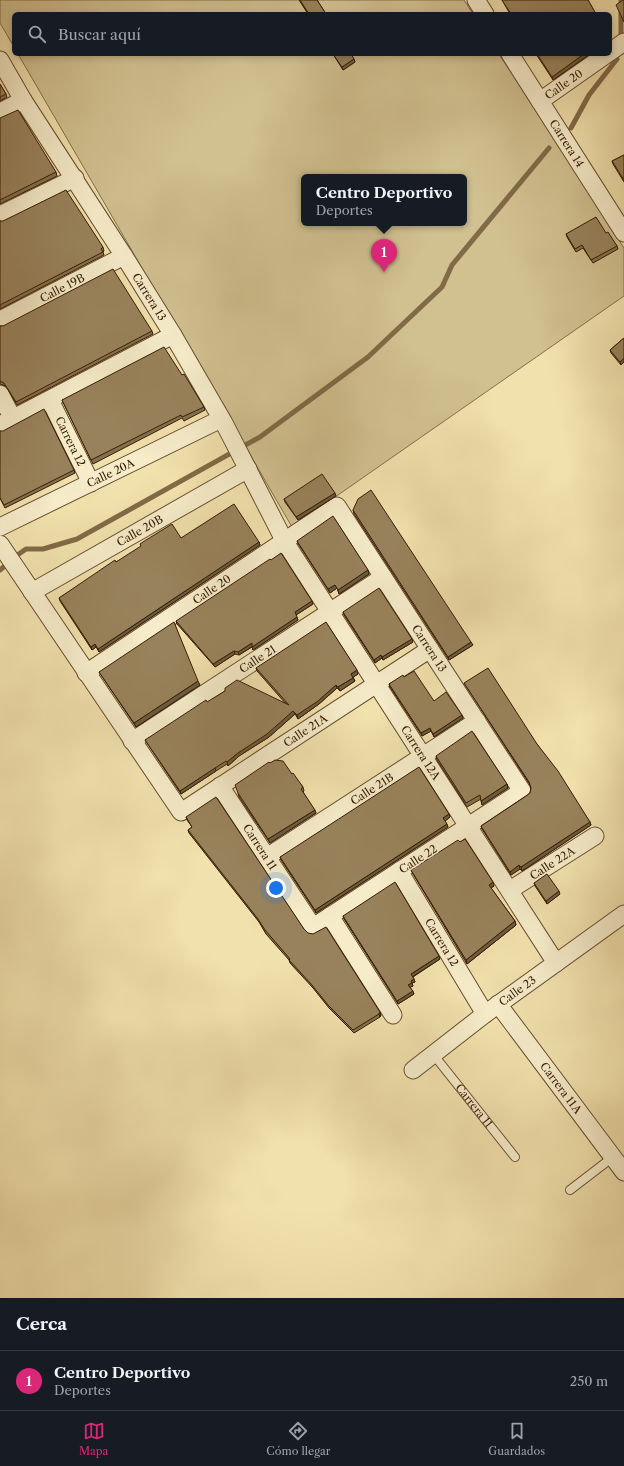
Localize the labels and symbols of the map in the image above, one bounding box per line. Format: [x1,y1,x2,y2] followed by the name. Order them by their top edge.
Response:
[542,66,585,103] street label: Calle 20
[547,117,587,170] street label: Carrera 14
[371,239,397,272] pin: 1
[37,270,87,305] street label: Calle 19B
[129,270,169,323] street label: Carrera 13
[52,414,89,468] street label: Carrera 12
[84,455,137,491] street label: Calle 20A
[114,512,166,549] street label: Calle 20B
[190,572,234,607] street label: Calle 20
[409,622,450,674] street label: Carrera 13
[237,642,279,676] street label: Calle 21
[281,711,331,750] street label: Calle 21A
[398,723,444,783] street label: Carrera 12A
[348,770,396,808] street label: Calle 21B
[240,821,280,873] street label: Carrera 11
[396,842,440,876] street label: Calle 22
[527,843,578,883] street label: Calle 22A
[266,878,286,898] your location
[422,915,462,969] street label: Carrera 12
[496,973,539,1009] street label: Calle 23
[537,1060,585,1117] street label: Carrera 11A
[452,1081,496,1131] street label: Carrera 11

